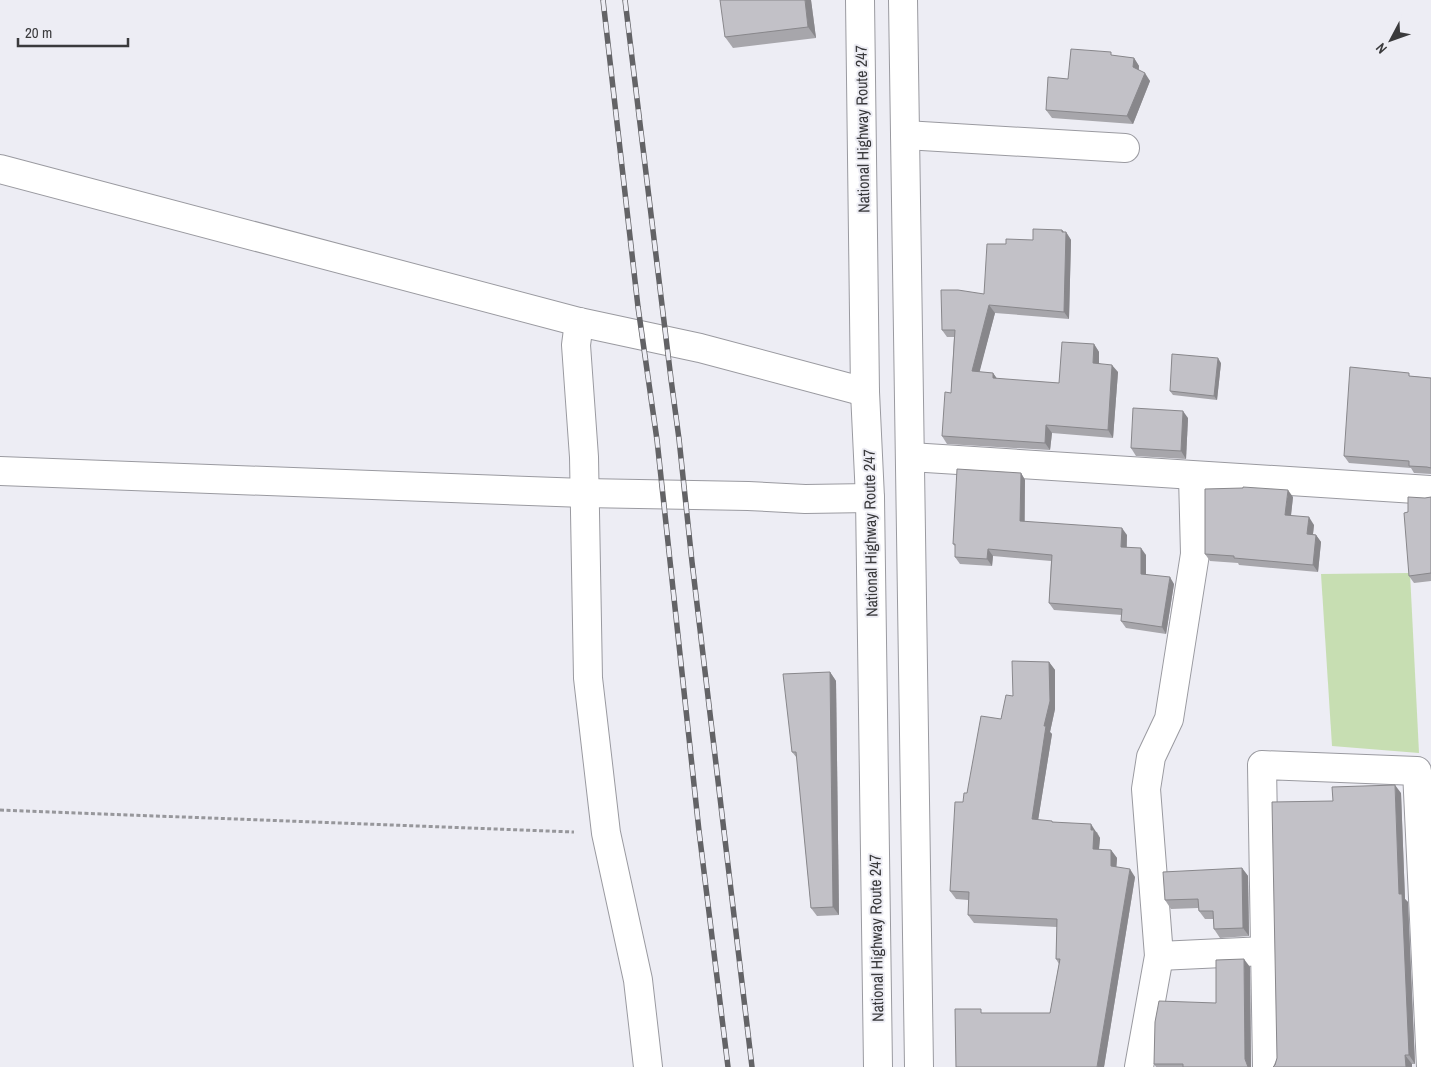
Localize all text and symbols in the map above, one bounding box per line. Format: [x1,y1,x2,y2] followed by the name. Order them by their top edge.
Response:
[18,15,128,47] scale bar
[1366,15,1416,65] north arrow
[25,22,52,43] text: 20 m
[1372,39,1391,58] text: N
[850,45,874,213] street label: National Highway Route 247
[858,449,882,617] street label: National Highway Route 247
[864,854,888,1022] street label: National Highway Route 247

